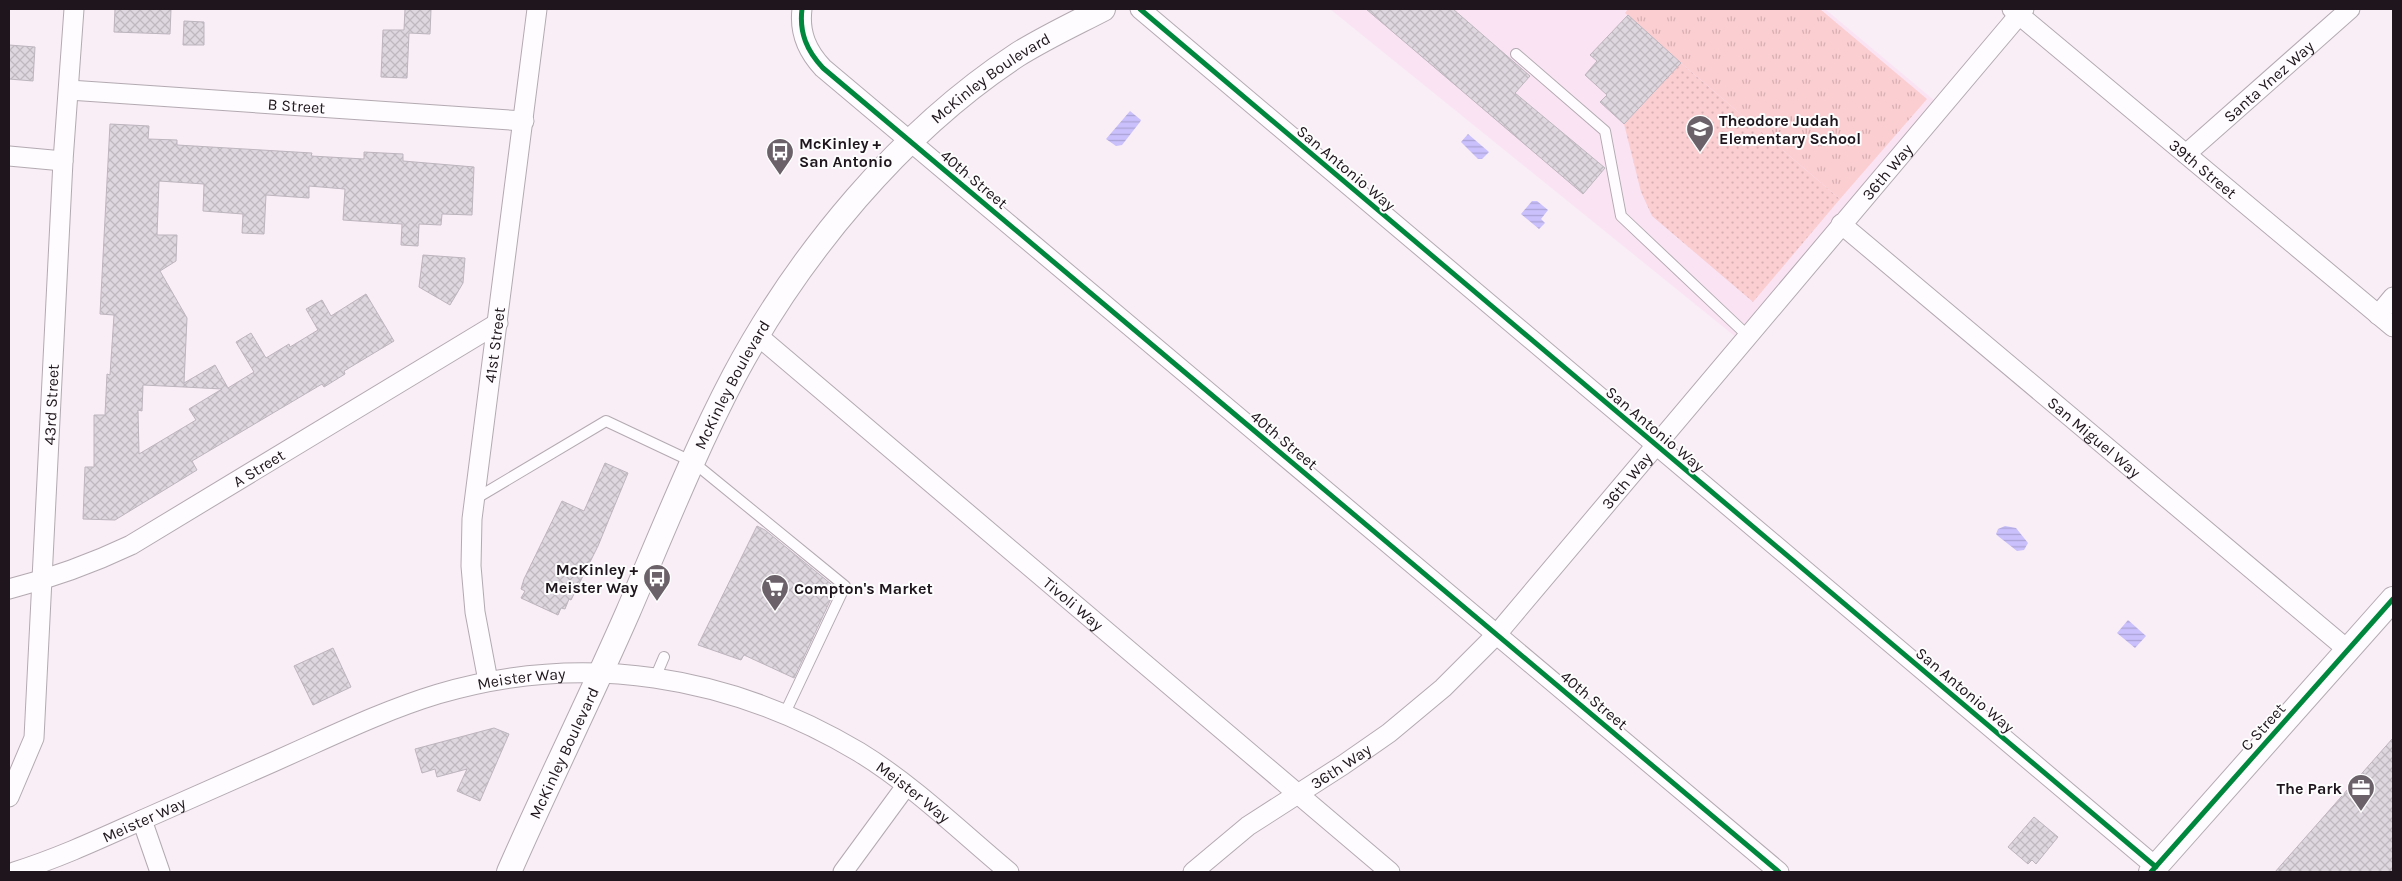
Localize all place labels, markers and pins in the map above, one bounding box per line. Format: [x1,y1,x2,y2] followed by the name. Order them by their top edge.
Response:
[1719,111,1861,148] place label: Theodore Judah Elementary School
[1685,114,1715,153] school or university icon: Theodore Judah Elementary School
[799,134,892,171] place label: McKinley + San Antonio
[765,137,795,176] bus stop icon: McKinley + San Antonio
[545,560,638,597] place label: McKinley + Meister Way
[642,563,672,602] bus stop icon: McKinley + Meister Way
[760,573,790,612] supermarket icon: Compton's Market
[794,579,933,598] place label: Compton's Market
[2346,773,2376,812] office icon: The Park
[2277,779,2343,798] place label: The Park

